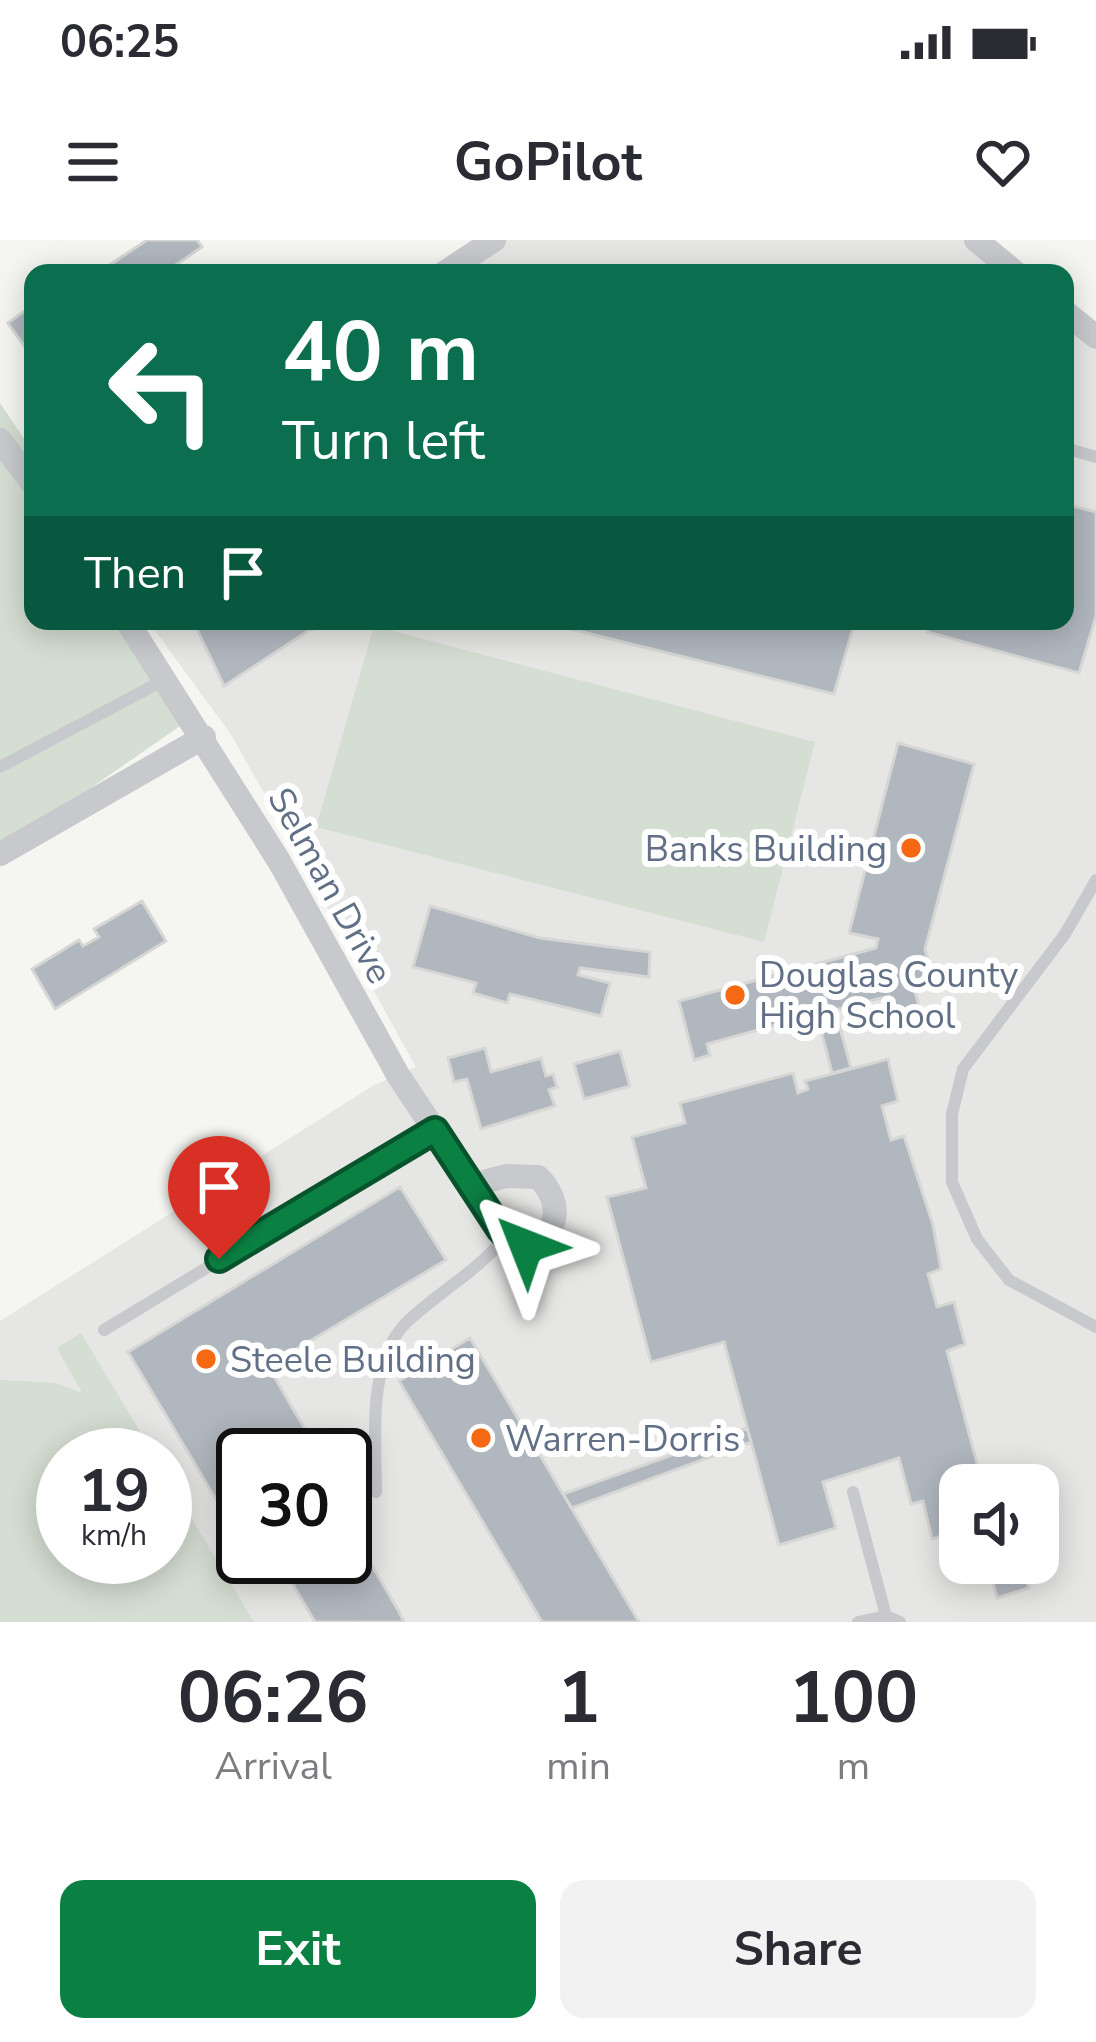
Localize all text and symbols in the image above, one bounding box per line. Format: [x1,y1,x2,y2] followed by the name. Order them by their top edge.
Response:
[60,12,179,73] text: 06:25
[454,125,642,199] text: GoPilot
[60,129,126,195] icon: menu
[970,129,1036,195] icon: heart
[282,295,479,410] text: 40 m
[84,312,240,468] icon: left
[282,404,485,478] text: Turn left
[210,540,276,606] icon: arrive
[84,543,186,604] text: Then
[256,779,404,992] street label: Selman Drive
[645,825,887,874] place label: Banks Building
[898,835,924,861] marker: Banks Building
[759,951,1019,1041] place label: Douglas County High School
[722,982,748,1008] marker: Douglas County High School
[168,1136,270,1259] pin
[186,1154,252,1220] icon: arrive
[463,1183,589,1309] position arrow
[230,1336,476,1385] place label: Steele Building
[193,1346,219,1372] marker: Steele Building
[505,1415,740,1464] place label: Warren-Dorris
[468,1425,494,1451] marker: Warren-Dorris
[216,1428,372,1584] speed limit sign: 30
[78,1450,150,1532] text: 19
[939,1464,1059,1584] map controls
[939,1464,1059,1584] button: sound
[81,1515,147,1556] text: km/h
[178,1649,368,1747] text: 06:26
[557,1649,600,1747] text: 1
[789,1649,918,1747] text: 100
[214,1740,332,1793] text: Arrival
[546,1740,611,1793] text: min
[837,1740,870,1793] text: m
[60,1880,536,2018] button: Exit
[560,1880,1036,2018] button: Share

